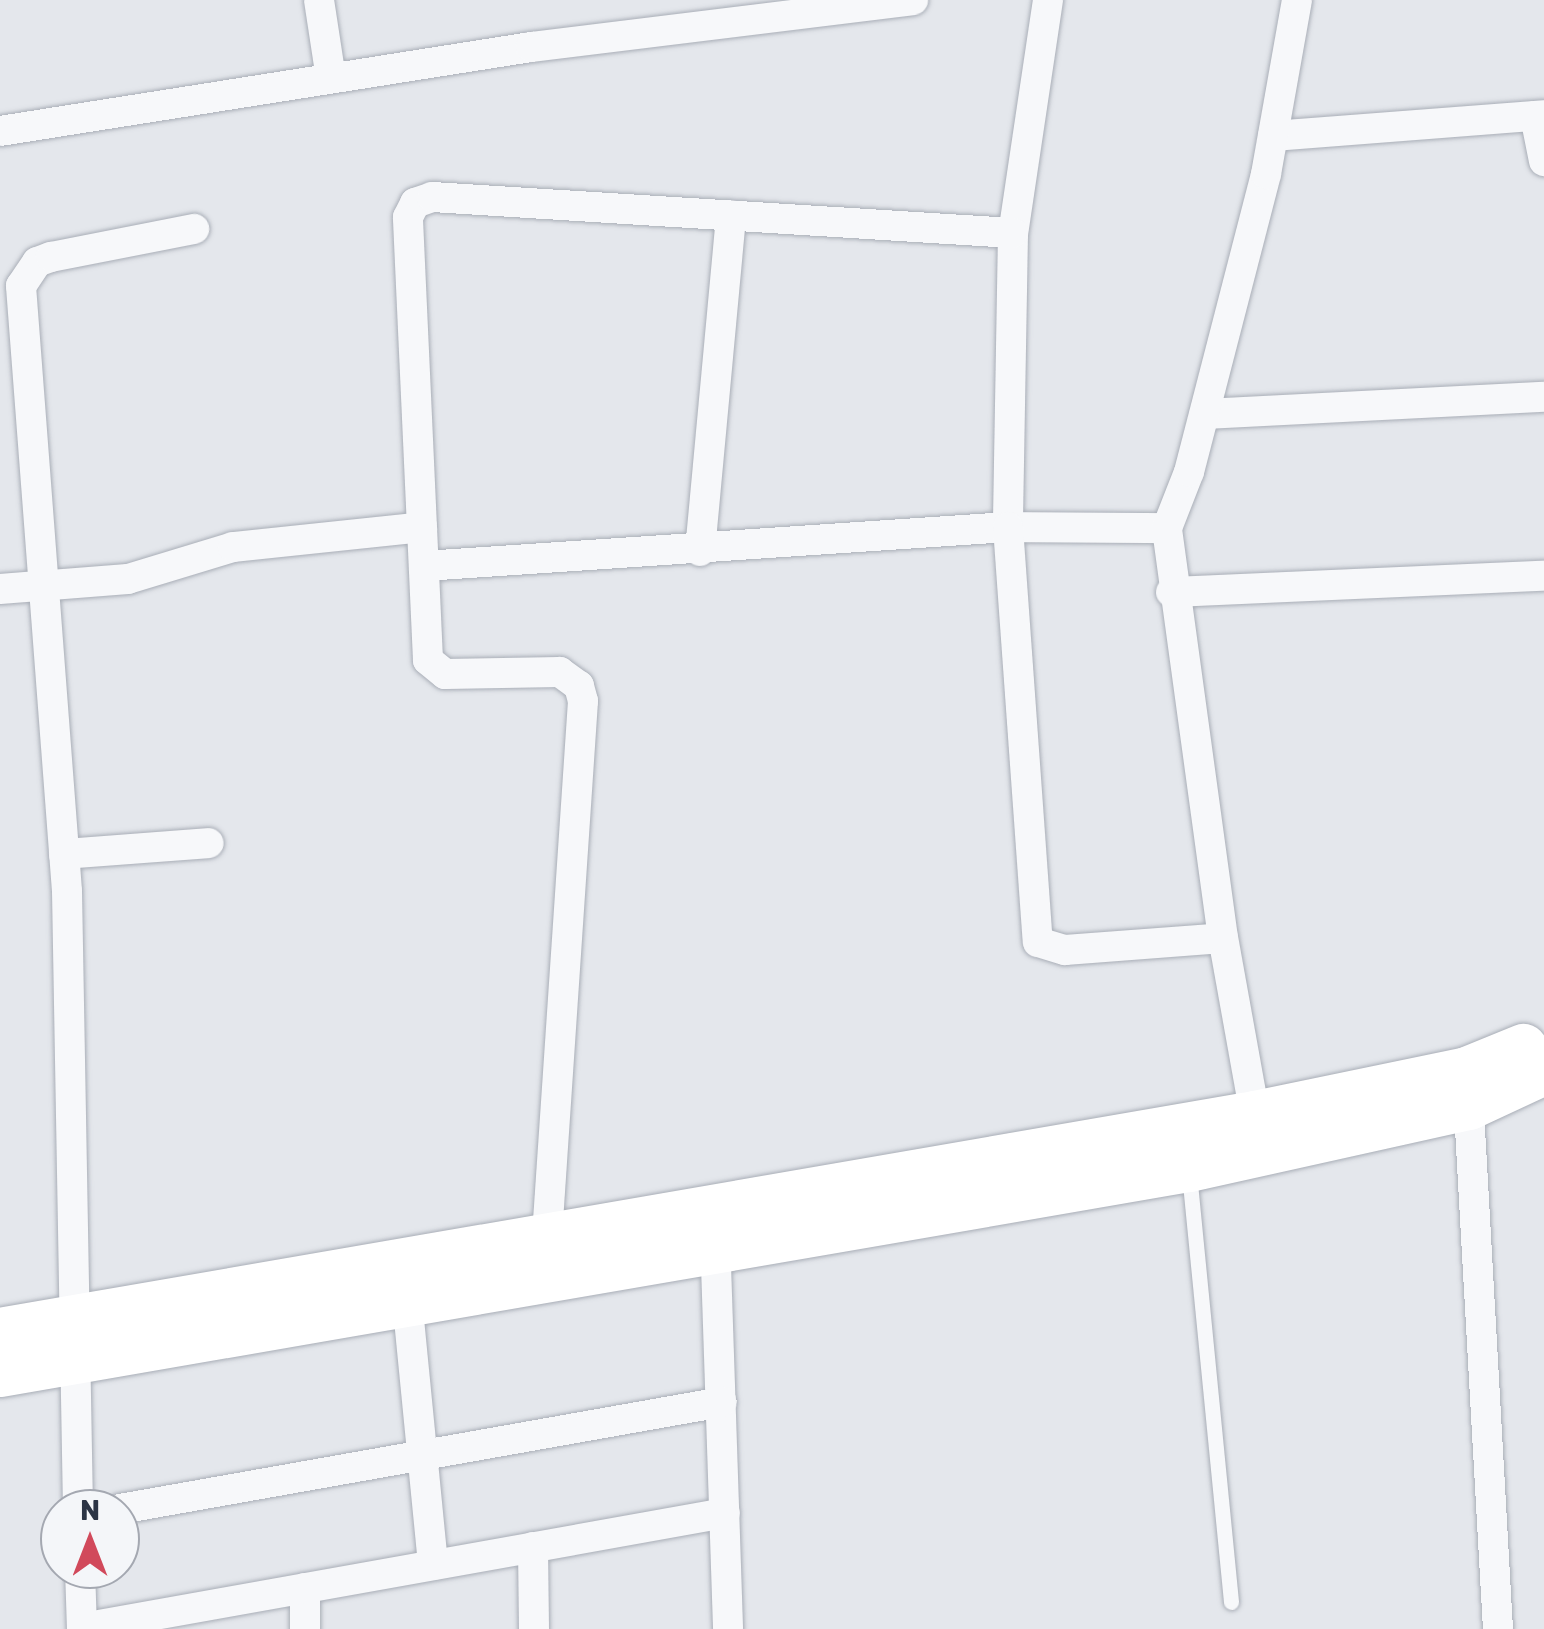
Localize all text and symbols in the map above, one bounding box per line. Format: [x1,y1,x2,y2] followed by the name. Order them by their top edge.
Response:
[40,1489,140,1589] north arrow
[80,1494,100,1527] text: N

